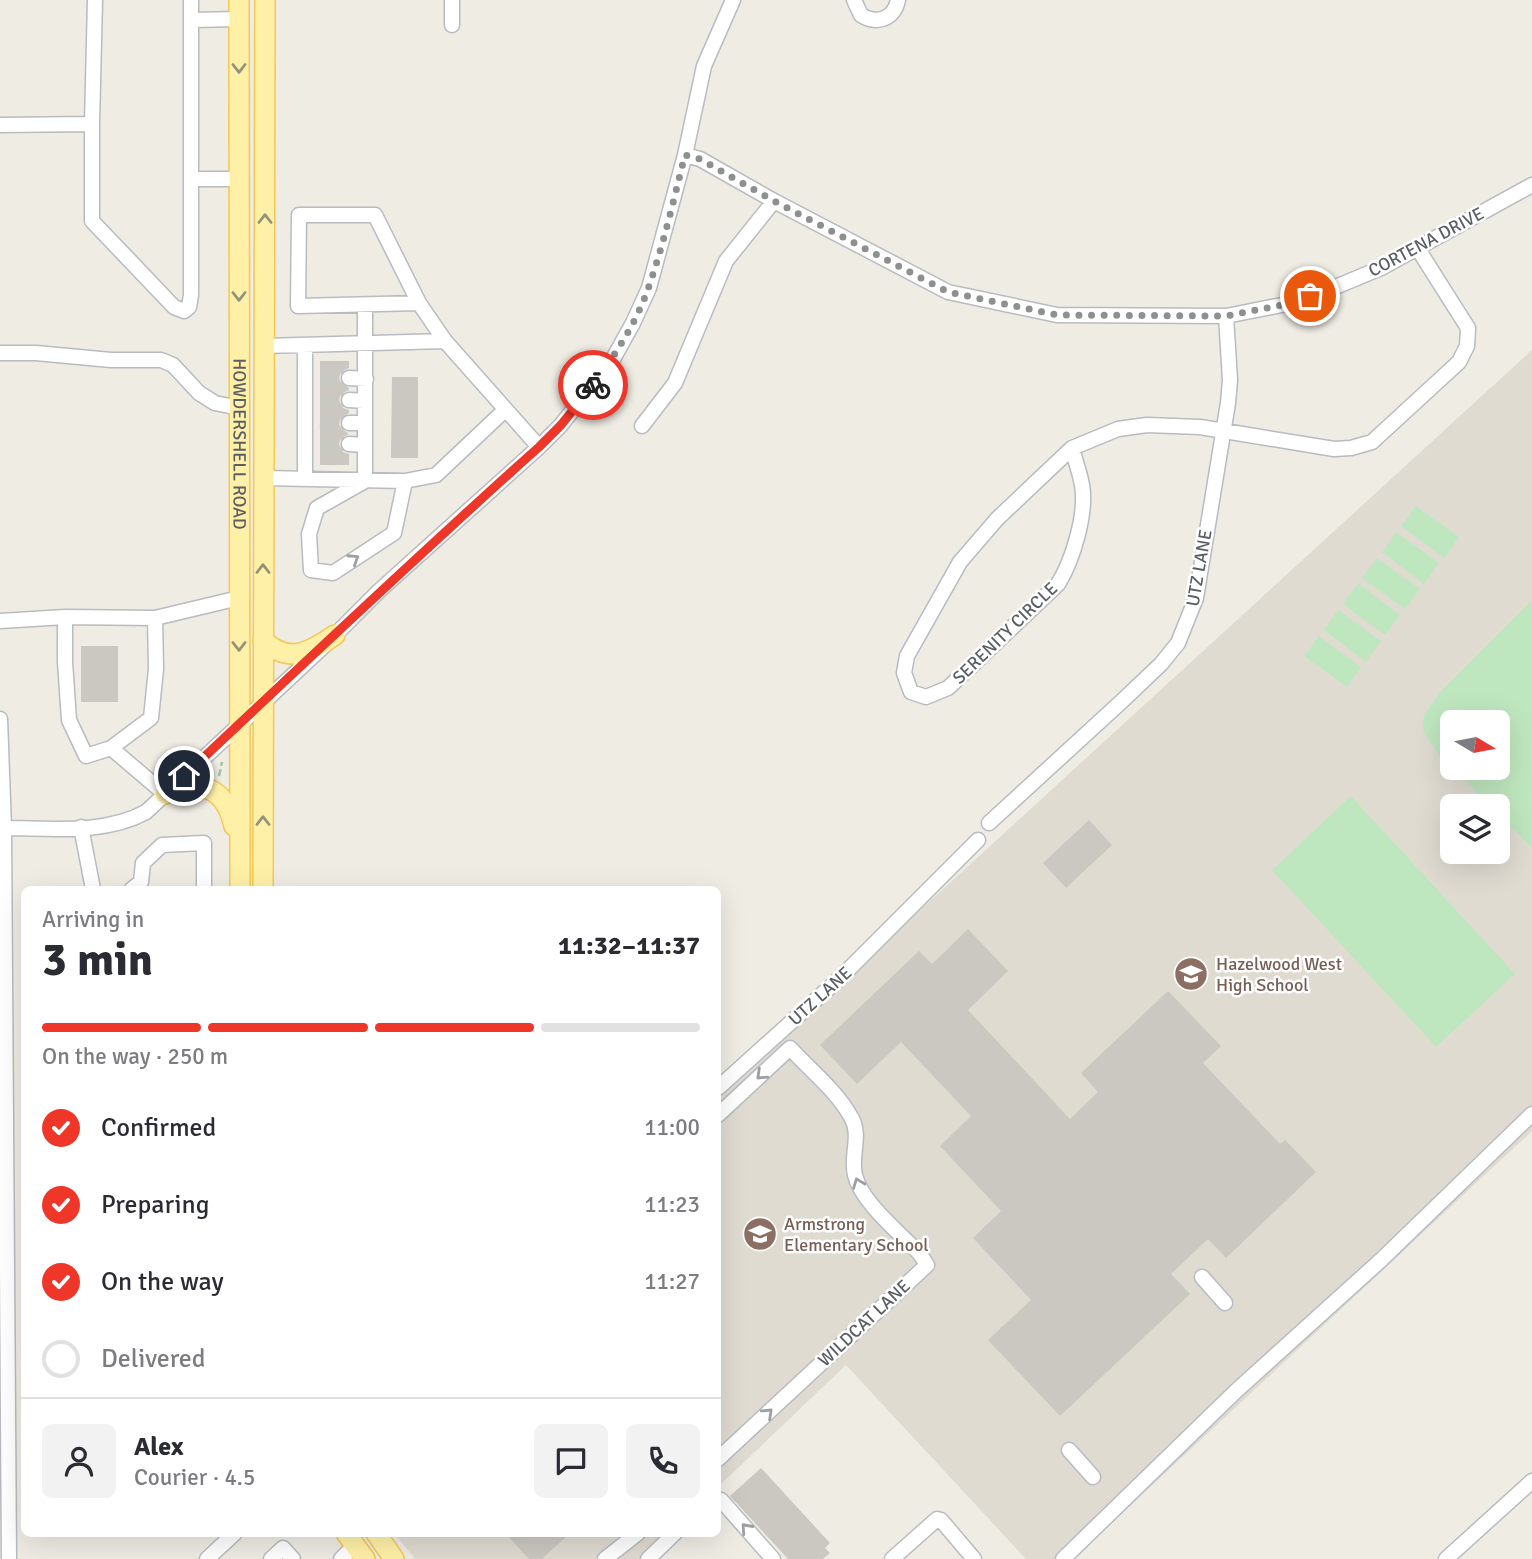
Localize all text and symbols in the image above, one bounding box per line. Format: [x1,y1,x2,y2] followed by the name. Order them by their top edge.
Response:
[231,63,247,74] one-way arrow
[1364,202,1488,282] street label: CORTENA DRIVE
[257,213,273,224] one-way arrow
[1280,266,1340,326] pin
[1291,277,1329,315] icon: bag
[231,291,247,301] one-way arrow
[558,350,628,420] courier
[228,358,251,530] street label: HOWDERSHELL ROAD
[574,366,612,404] icon: bike
[1181,528,1217,608] street label: UTZ LANE
[346,554,359,567] one-way arrow
[256,563,271,574] one-way arrow
[948,577,1062,689] street label: SERENITY CIRCLE
[231,641,247,651] one-way arrow
[1440,710,1510,780] north arrow
[1440,710,1510,864] map controls
[154,746,214,806] pin
[165,757,203,795] icon: home
[1440,794,1510,864] button: layers
[255,815,271,826] one-way arrow
[42,905,144,934] text: Arriving in
[558,930,700,962] text: 11:32–11:37
[42,932,153,988] text: 3 min
[1216,953,1342,996] place label: Hazelwood West High School
[1172,955,1210,993] school or university icon: Hazelwood West High School
[784,962,856,1030] street label: UTZ LANE
[42,1042,228,1071] text: On the way · 250 m
[756,1067,769,1079] one-way arrow
[42,1109,80,1147] icon: check
[101,1112,216,1144] text: Confirmed
[644,1113,700,1142] text: 11:00
[853,1177,867,1189] one-way arrow
[42,1186,80,1224] icon: check
[101,1189,209,1221] text: Preparing
[644,1190,700,1219] text: 11:23
[784,1213,929,1256] place label: Armstrong Elementary School
[741,1215,779,1253] school or university icon: Armstrong Elementary School
[42,1263,80,1301] icon: check
[101,1266,224,1298] text: On the way
[644,1267,700,1296] text: 11:27
[813,1275,915,1371] street label: WILDCAT LANE
[101,1343,206,1375] text: Delivered
[760,1409,773,1421] one-way arrow
[42,1424,116,1498] button: person
[534,1424,608,1498] button: chat
[626,1424,700,1498] button: phone
[134,1431,184,1463] text: Alex
[134,1463,255,1492] text: Courier · 4.5
[742,1523,754,1536] one-way arrow

